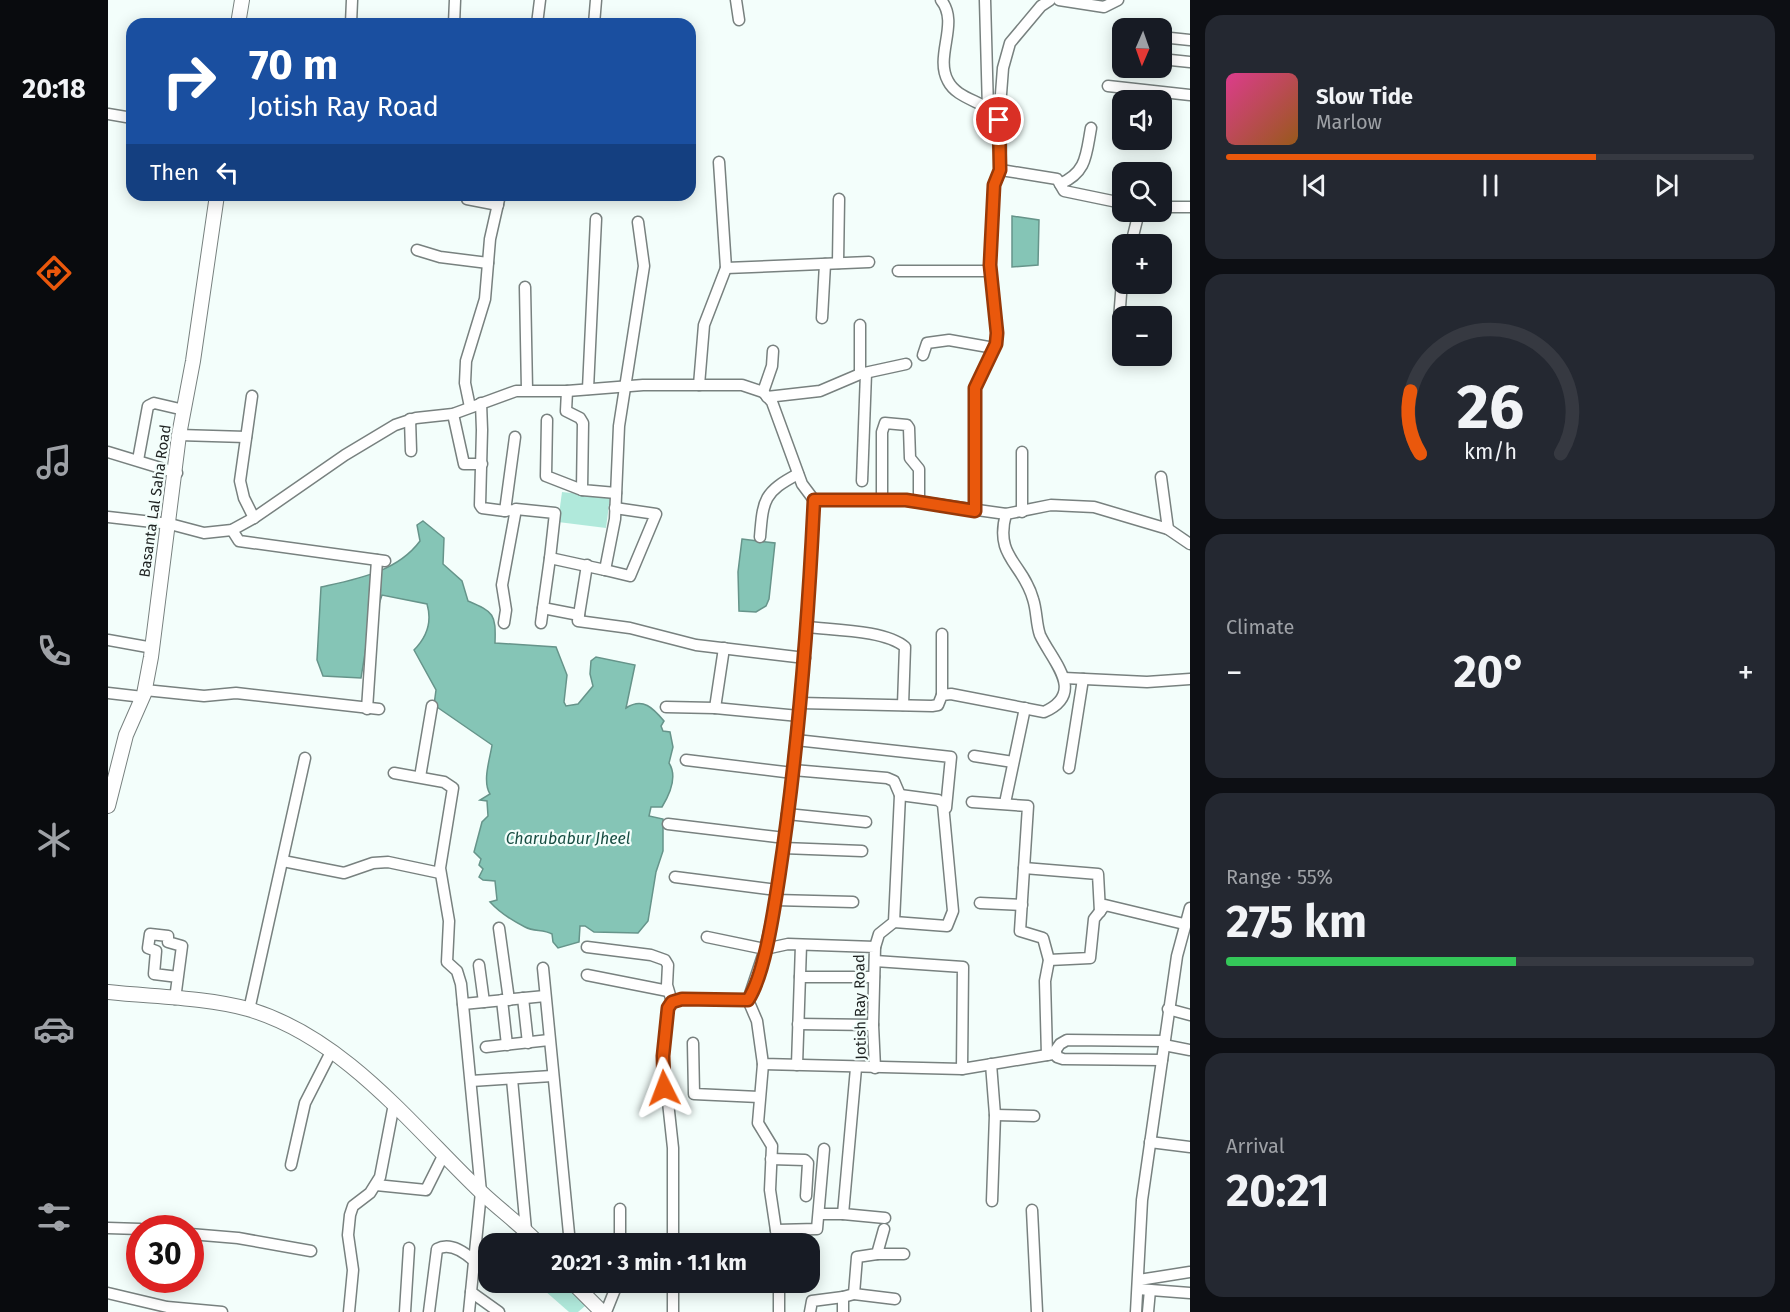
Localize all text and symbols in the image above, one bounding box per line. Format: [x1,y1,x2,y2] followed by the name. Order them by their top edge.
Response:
[1112,18,1172,78] north arrow
[1112,18,1172,366] map controls
[249,40,338,90] text: 70 m
[150,42,228,120] icon: right
[22,73,86,105] text: 20:18
[1316,83,1413,110] text: Slow Tide
[1112,90,1172,150] button: sound
[249,91,439,123] text: Jotish Ray Road
[973,94,1024,145] pin
[982,103,1015,136] icon: arrive
[1316,110,1382,134] text: Marlow
[211,156,244,189] icon: left
[150,159,199,186] text: Then
[1112,162,1172,222] button: search
[1298,169,1331,202] icon: previous
[1474,169,1507,202] icon: pause
[1650,169,1683,202] icon: next
[1112,234,1172,294] button: +
[33,252,75,294] icon: directions
[1112,306,1172,366] button: −
[1456,370,1524,445] text: 26
[135,424,175,578] street label: Basanta Lal Saha Road
[1463,439,1517,465] text: km/h
[33,441,75,483] icon: music
[1226,615,1294,639] text: Climate
[33,630,75,672] icon: phone
[1453,645,1527,699] text: 20°
[1226,653,1243,693] text: −
[1738,653,1754,693] text: +
[33,819,75,861] icon: climate
[506,829,630,848] water label: Charubabur Jheel
[1226,865,1333,889] text: Range · 55%
[1226,895,1367,949] text: 275 km
[850,954,870,1060] street label: Jotish Ray Road
[33,1008,75,1050] icon: car
[632,1056,696,1120] position arrow
[1226,1134,1285,1158] text: Arrival
[1226,1164,1330,1218] text: 20:21
[33,1196,75,1238] icon: filters
[126,1215,204,1293] speed limit sign: 30
[551,1249,747,1276] text: 20:21 · 3 min · 1.1 km

